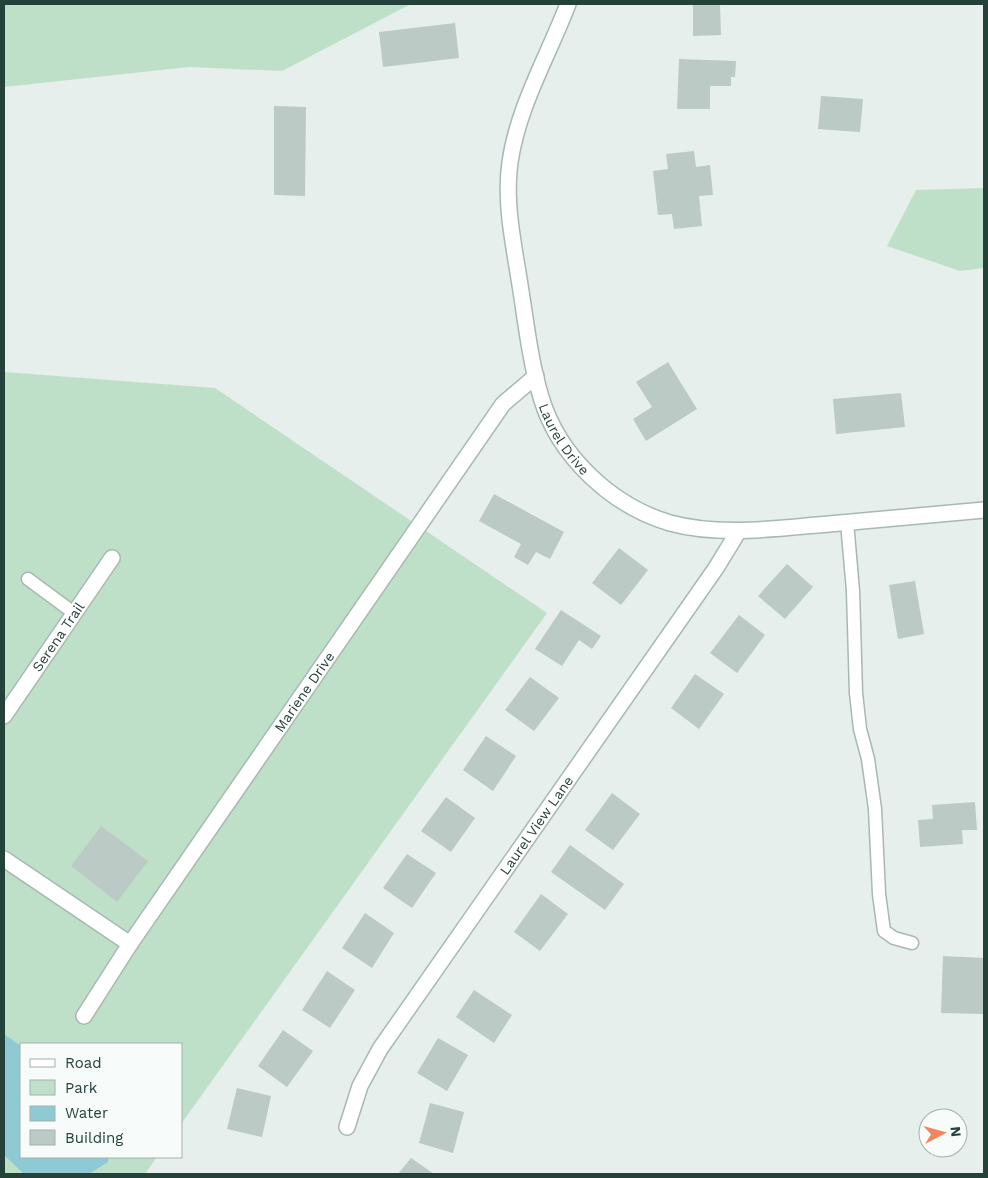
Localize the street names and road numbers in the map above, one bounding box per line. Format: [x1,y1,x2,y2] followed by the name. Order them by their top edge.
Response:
[536,401,593,478] street label: Laurel Drive
[29,598,88,674] street label: Serena Trail
[271,649,337,735] street label: Mariene Drive
[496,773,576,878] street label: Laurel View Lane

